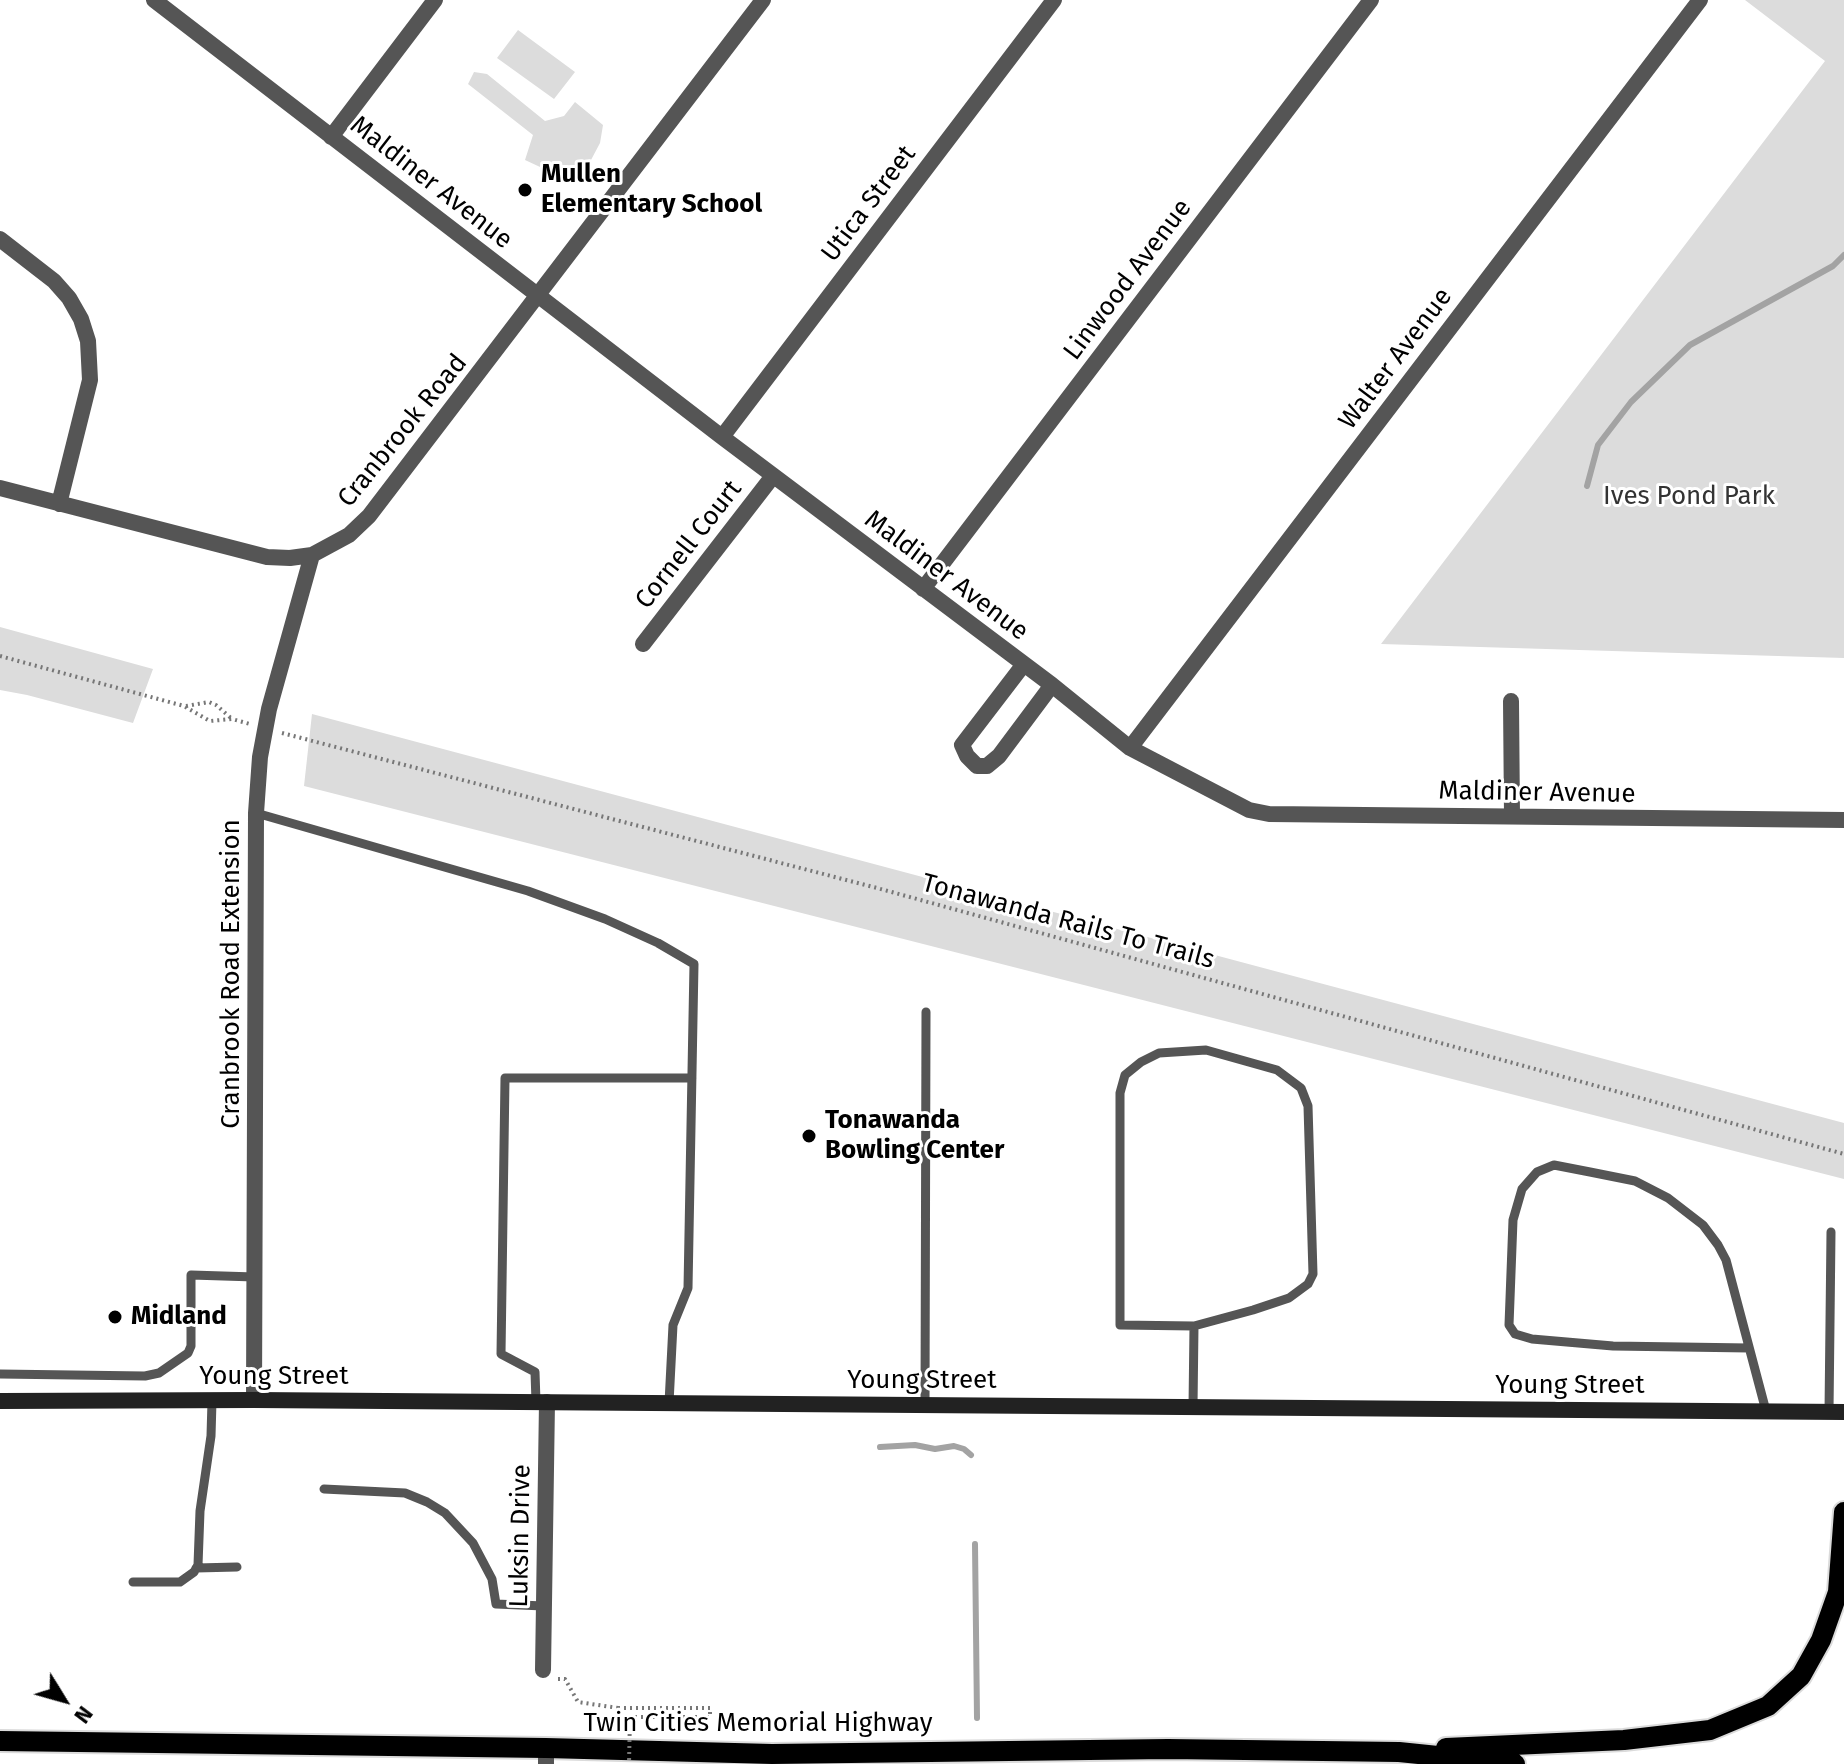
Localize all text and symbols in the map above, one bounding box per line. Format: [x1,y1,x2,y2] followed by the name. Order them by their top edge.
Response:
[344,110,518,256] street label: Maldiner Avenue
[815,140,923,268] street label: Utica Street
[541,159,762,220] place label: Mullen Elementary School
[516,181,534,199] marker: Mullen Elementary School
[1057,193,1199,367] street label: Linwood Avenue
[1333,282,1459,436] street label: Walter Avenue
[332,348,474,514] street label: Cranbrook Road
[629,474,749,616] street label: Cornell Court
[1603,481,1775,513] park label: Ives Pond Park
[858,504,1034,648] street label: Maldiner Avenue
[1438,776,1636,810] street label: Maldiner Avenue
[216,819,248,1129] street label: Cranbrook Road Extension
[918,868,1218,976] street label: Tonawanda Rails To Trails
[825,1105,1004,1166] place label: Tonawanda Bowling Center
[800,1127,818,1145] marker: Tonawanda Bowling Center
[131,1301,227,1333] place label: Midland
[106,1308,124,1326] marker: Midland
[199,1361,349,1393] street label: Young Street
[847,1365,997,1397] street label: Young Street
[1495,1370,1645,1402] street label: Young Street
[504,1464,538,1608] street label: Luksin Drive
[24,1660,104,1740] north arrow
[68,1701,99,1729] text: N
[584,1708,932,1740] street label: Twin Cities Memorial Highway

